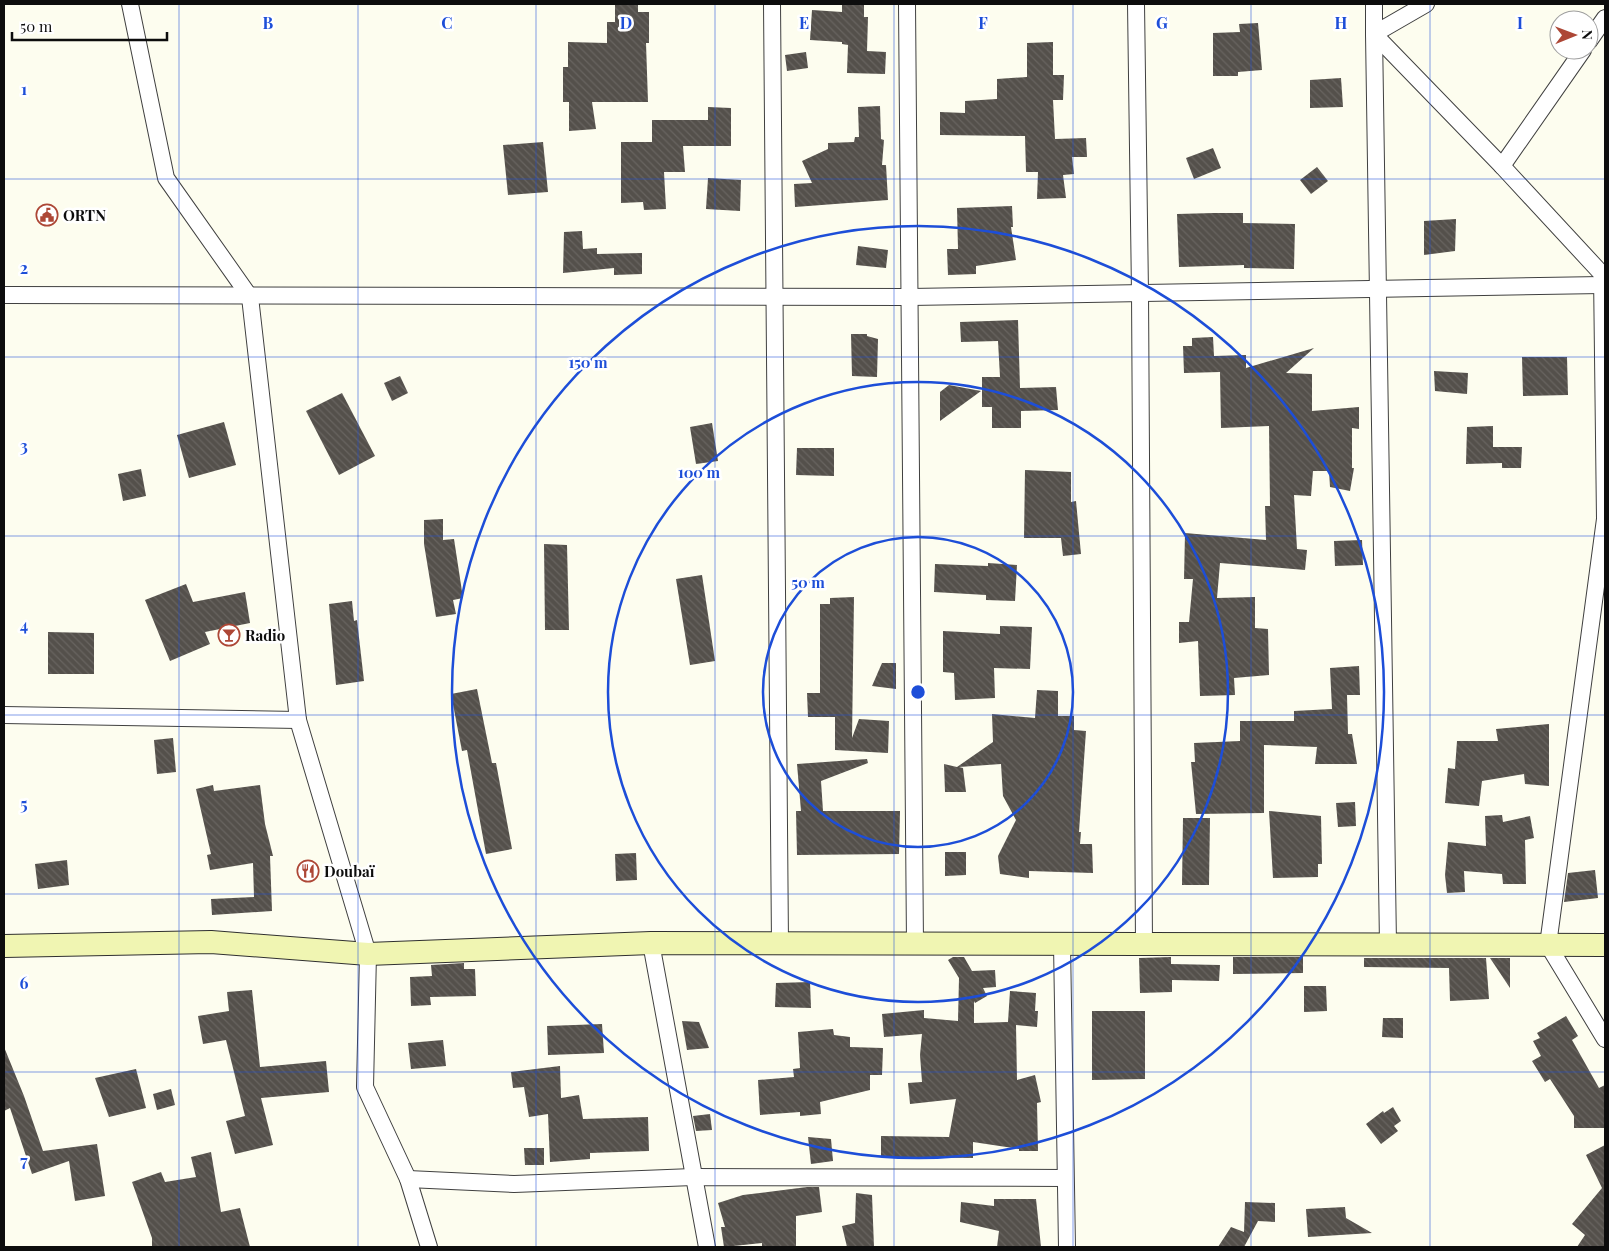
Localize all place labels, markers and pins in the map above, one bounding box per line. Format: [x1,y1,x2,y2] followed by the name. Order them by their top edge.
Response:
[35,203,59,227] public building icon: ORTN
[63,205,106,225] place label: ORTN
[217,623,241,647] bar icon: Radio
[245,625,285,645] place label: Radio
[909,683,927,701] centre of rings
[296,859,320,883] restaurant icon: Doubaï
[324,861,376,881] place label: Doubaï

